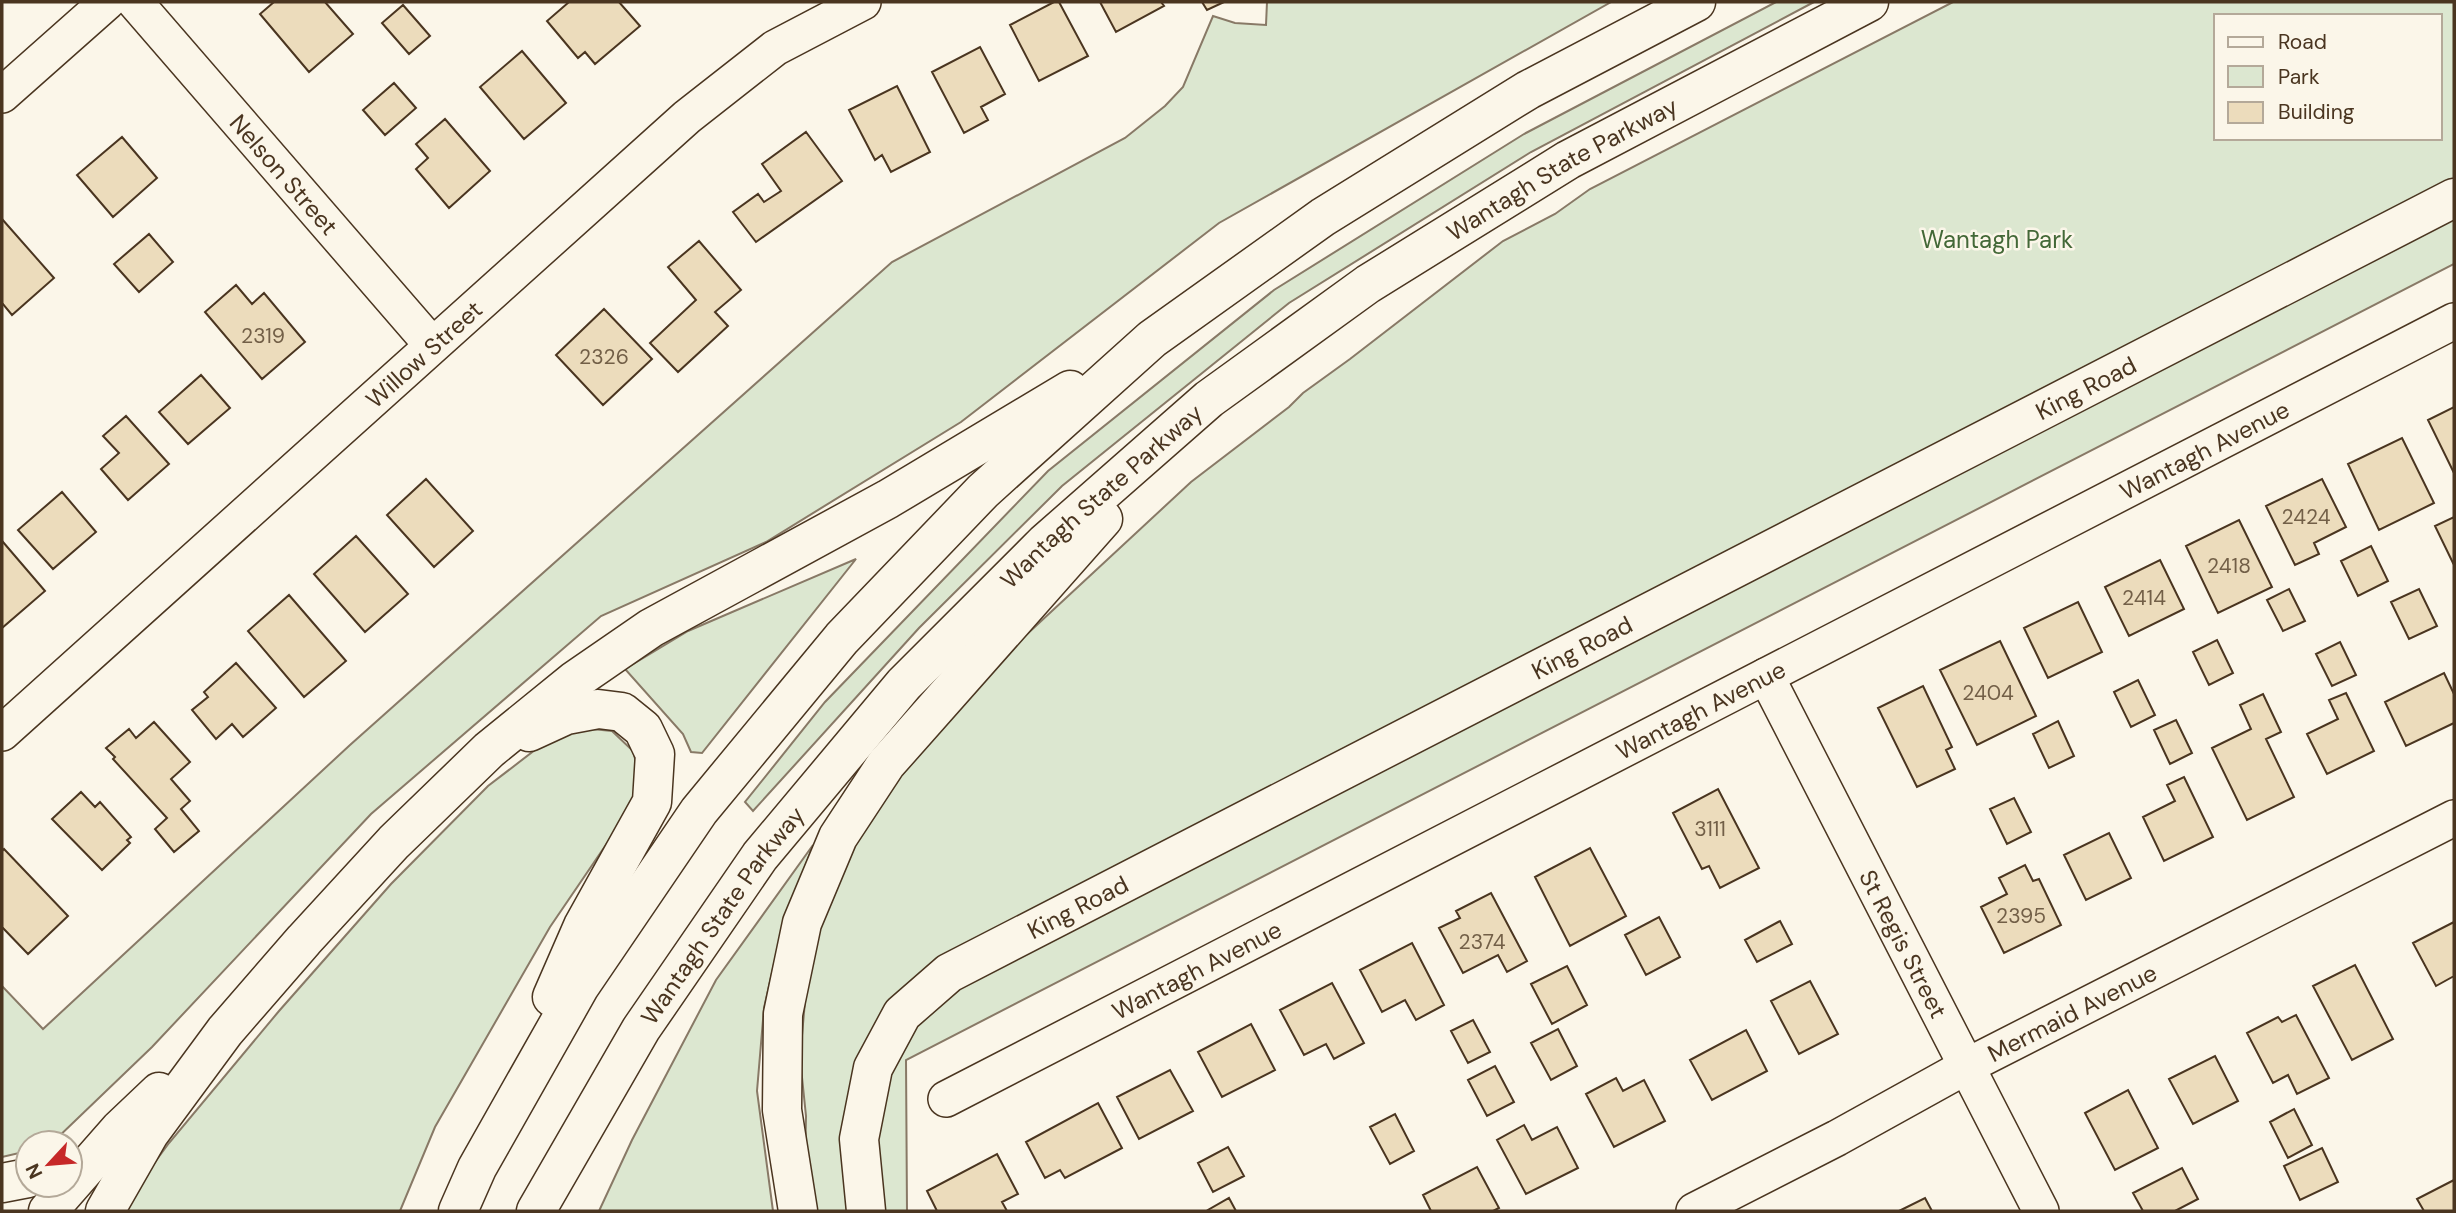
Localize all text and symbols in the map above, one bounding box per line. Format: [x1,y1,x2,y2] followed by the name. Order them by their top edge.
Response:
[2214,14,2442,140] legend
[2278,28,2327,56] text: Road
[2278,63,2320,91] text: Park
[1441,90,1682,247] street label: Wantagh State Parkway
[2278,98,2355,126] text: Building
[223,107,345,241] street label: Nelson Street
[1921,224,2073,255] park label: Wantagh Park
[359,293,488,414] street label: Willow Street
[241,322,285,350] house number: 2319
[579,343,629,371] house number: 2326
[2030,349,2141,426] street label: King Road
[2114,393,2294,506] street label: Wantagh Avenue
[993,397,1208,595] street label: Wantagh State Parkway
[2282,503,2331,531] house number: 2424
[2207,552,2251,580] house number: 2418
[2122,584,2166,612] house number: 2414
[1526,608,1637,686] street label: King Road
[1610,653,1791,766] street label: Wantagh Avenue
[1962,679,2014,707] house number: 2404
[633,800,811,1030] street label: Wantagh State Parkway
[1694,815,1726,843] house number: 3111
[1853,864,1955,1023] street label: St Regis Street
[1022,868,1133,946] street label: King Road
[1996,902,2046,930] house number: 2395
[1107,913,1287,1026] street label: Wantagh Avenue
[1459,928,1506,956] house number: 2374
[1982,957,2162,1069] street label: Mermaid Avenue
[14,1129,84,1199] north arrow
[20,1160,48,1183] text: N

